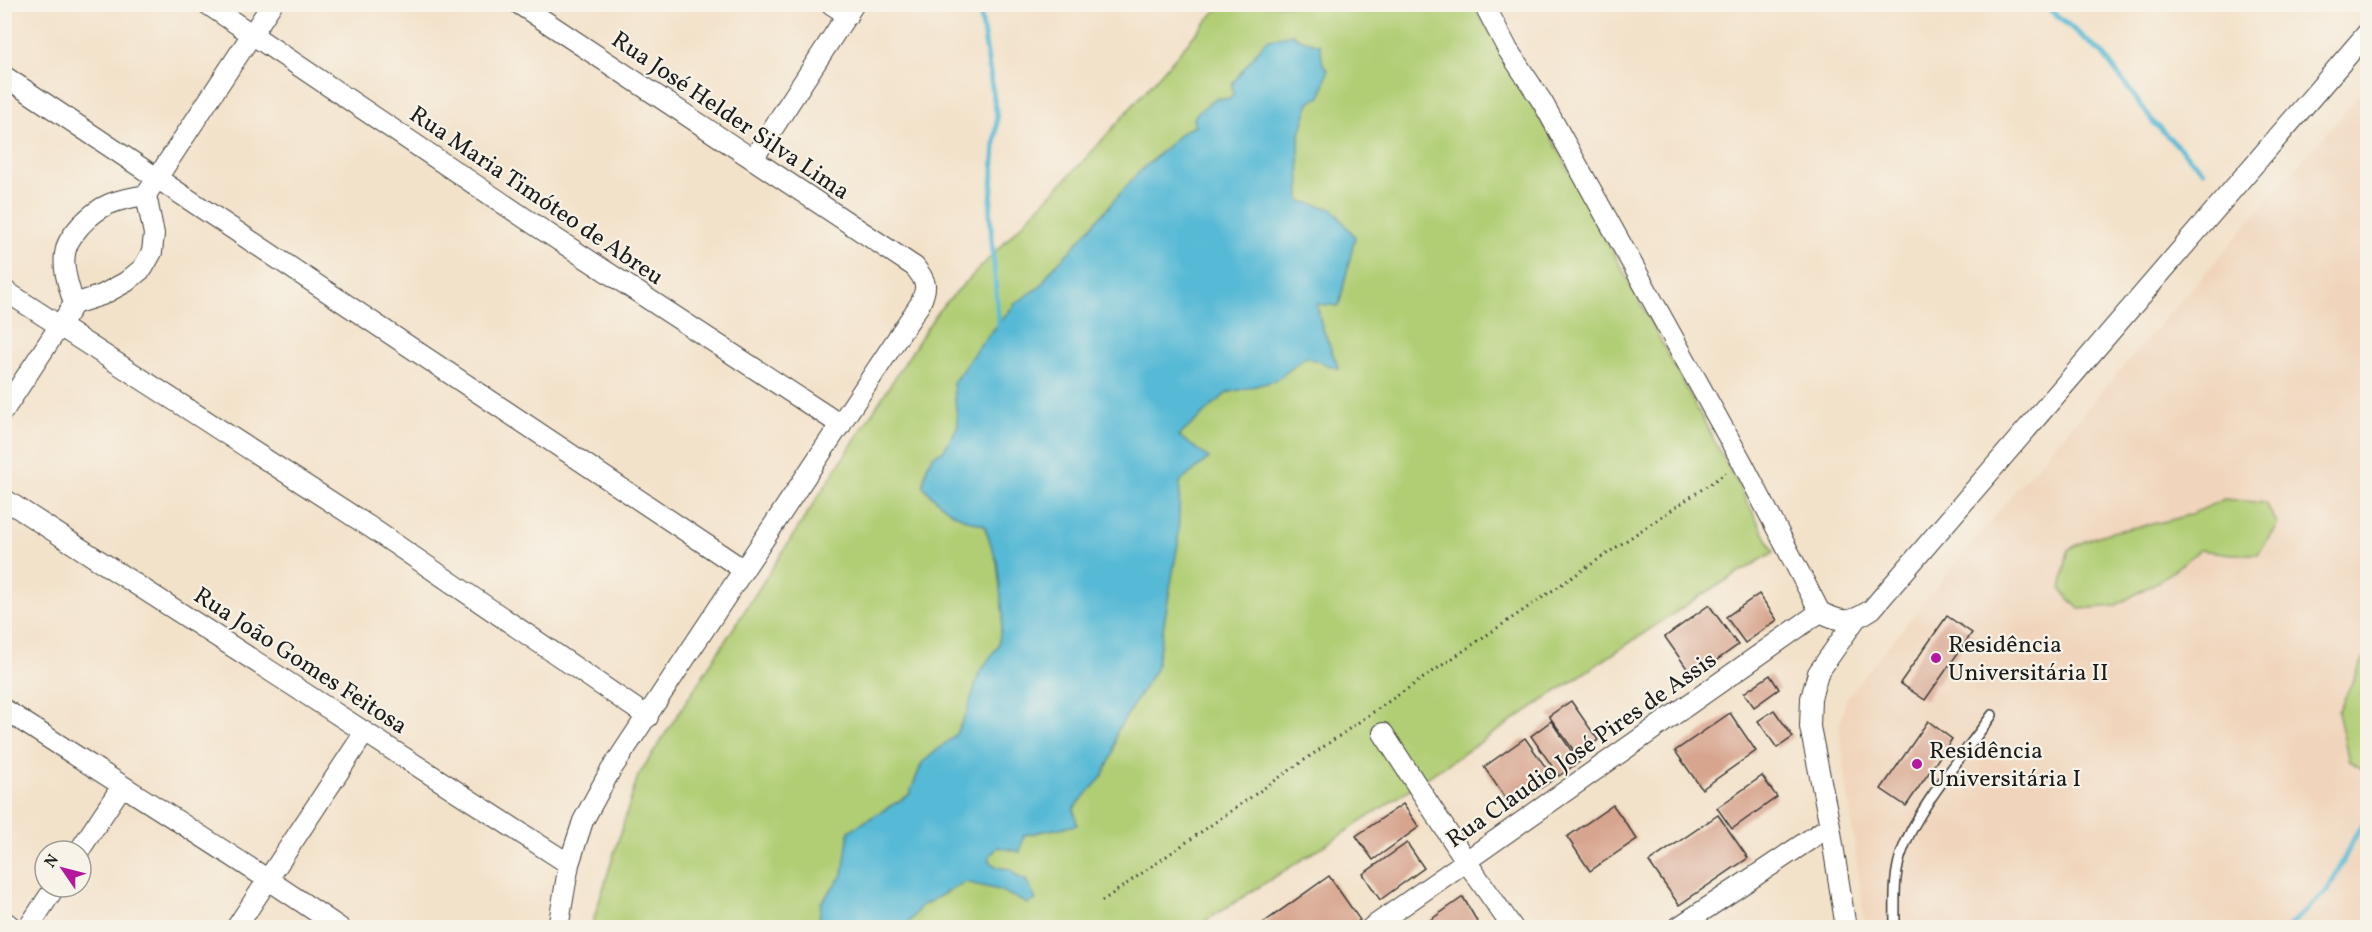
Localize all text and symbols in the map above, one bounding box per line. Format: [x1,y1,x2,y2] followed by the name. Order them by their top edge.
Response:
[604,24,856,209] street label: Rua José Helder Silva Lima
[402,99,670,295] street label: Rua Maria Timóteo de Abreu
[186,580,414,744] street label: Rua João Gomes Feitosa
[1948,629,2109,691] place label: Residência Universitária II
[1440,644,1724,857] street label: Rua Claudio José Pires de Assis
[1929,651,1943,665] marker: Residência Universitária II
[1929,735,2081,797] place label: Residência Universitária I
[1910,757,1924,771] marker: Residência Universitária I
[33,839,93,899] north arrow
[40,850,65,873] text: N

